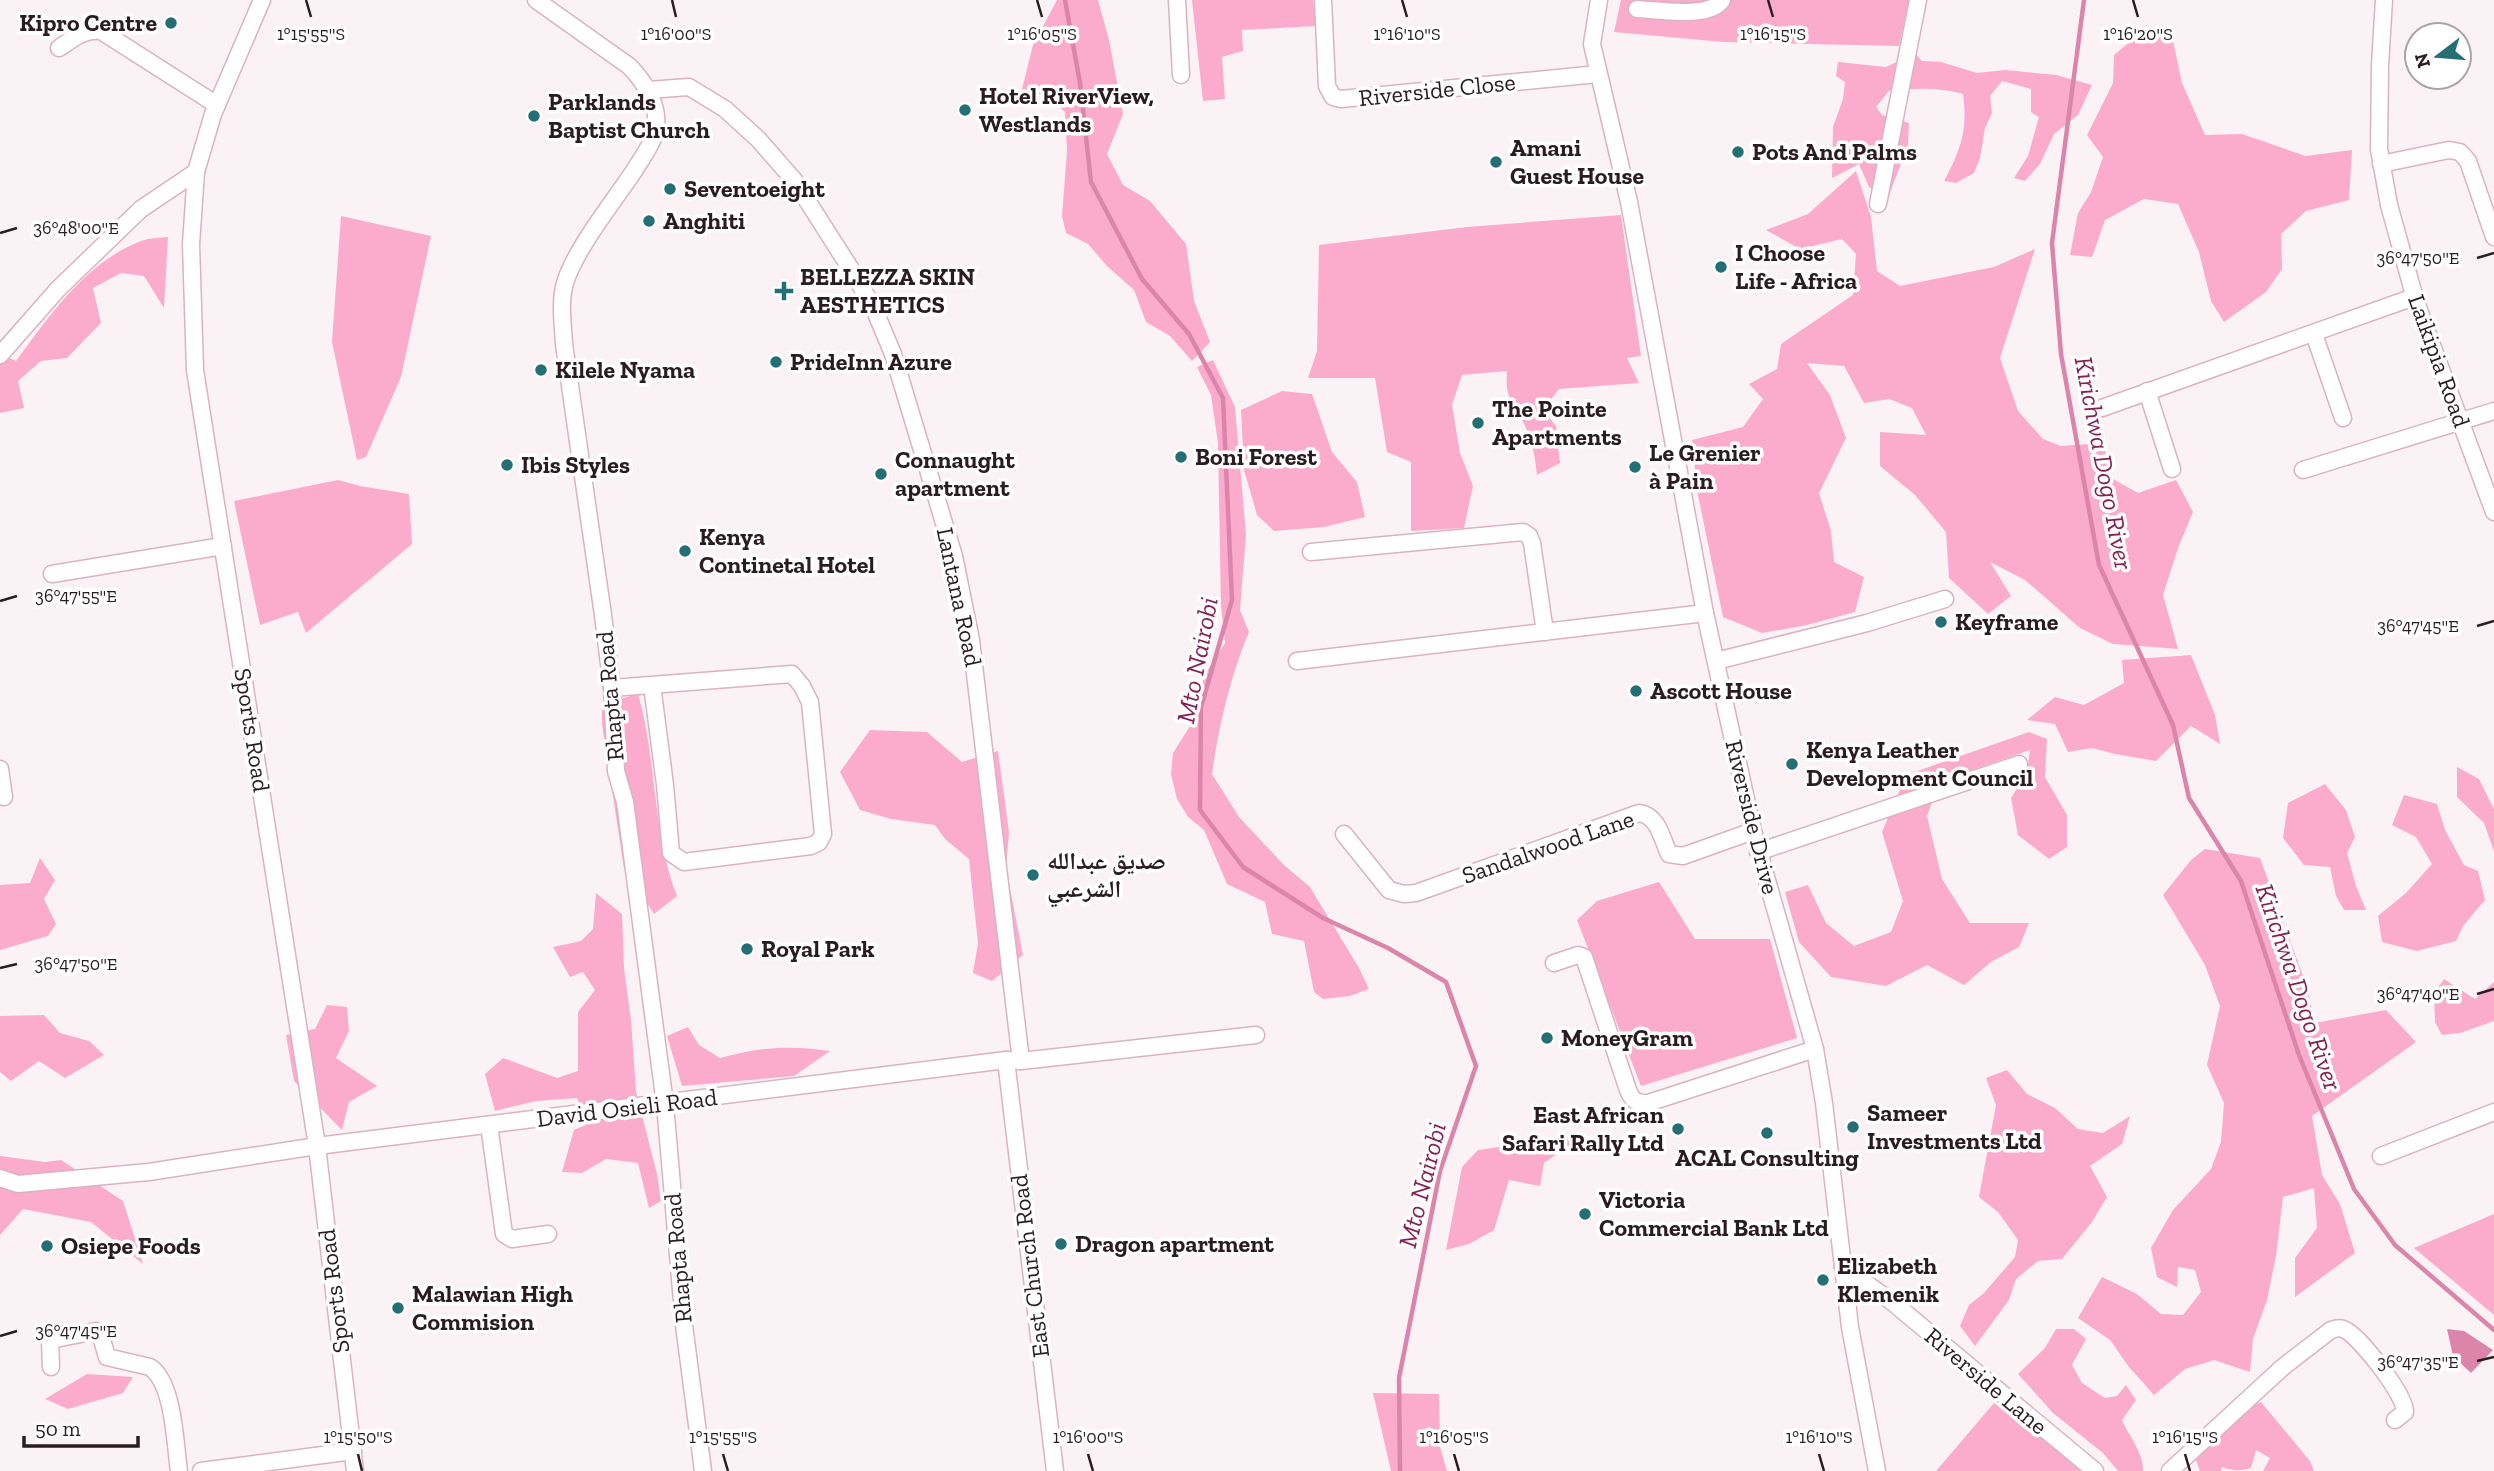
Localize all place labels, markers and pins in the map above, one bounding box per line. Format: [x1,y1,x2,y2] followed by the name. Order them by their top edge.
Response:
[19,8,157,37] place label: Kipro Centre
[163,15,179,31] marker: Kipro Centre
[979,81,1154,138] place label: Hotel RiverView, Westlands
[548,87,710,144] place label: Parklands Baptist Church
[957,102,973,118] marker: Hotel RiverView, Westlands
[526,108,542,124] marker: Parklands Baptist Church
[1510,133,1644,190] place label: Amani Guest House
[1752,137,1917,166] place label: Pots And Palms
[1730,144,1746,160] marker: Pots And Palms
[1488,154,1504,170] marker: Amani Guest House
[684,174,825,203] place label: Seventoeight
[662,181,678,197] marker: Seventoeight
[663,206,745,235] place label: Anghiti
[641,213,657,229] marker: Anghiti
[1735,238,1857,295] place label: I Choose Life - Africa
[1713,259,1729,275] marker: I Choose Life - Africa
[800,262,975,319] place label: BELLEZZA SKIN AESTHETICS
[774,281,794,301] marker: BELLEZZA SKIN AESTHETICS
[790,347,952,376] place label: PrideInn Azure
[768,354,784,370] marker: PrideInn Azure
[555,355,695,384] place label: Kilele Nyama
[533,362,549,378] marker: Kilele Nyama
[1492,394,1622,451] place label: The Pointe Apartments
[1470,415,1486,431] marker: The Pointe Apartments
[1649,438,1761,495] place label: Le Grenier à Pain
[1195,442,1317,471] place label: Boni Forest
[895,445,1015,502] place label: Connaught apartment
[1173,449,1189,465] marker: Boni Forest
[521,450,630,479] place label: Ibis Styles
[499,457,515,473] marker: Ibis Styles
[1627,459,1643,475] marker: Le Grenier à Pain
[873,466,889,482] marker: Connaught apartment
[699,522,875,579] place label: Kenya Continetal Hotel
[677,543,693,559] marker: Kenya Continetal Hotel
[1955,607,2059,636] place label: Keyframe
[1933,614,1949,630] marker: Keyframe
[1650,676,1792,705] place label: Ascott House
[1628,683,1644,699] marker: Ascott House
[1806,735,2034,792] place label: Kenya Leather Development Council
[1784,756,1800,772] marker: Kenya Leather Development Council
[1047,846,1166,908] place label: صديق عبدالله الشرعبي
[1025,867,1041,883] marker: صديق عبدالله الشرعبي
[761,934,875,963] place label: Royal Park
[739,941,755,957] marker: Royal Park
[1561,1023,1693,1052] place label: MoneyGram
[1539,1030,1555,1046] marker: MoneyGram
[1867,1098,2042,1155] place label: Sameer Investments Ltd
[1502,1100,1664,1157] place label: East African Safari Rally Ltd
[1845,1119,1861,1135] marker: Sameer Investments Ltd
[1670,1121,1686,1137] marker: East African Safari Rally Ltd
[1759,1125,1775,1141] marker: ACAL Consulting
[1675,1143,1859,1172] place label: ACAL Consulting
[1599,1185,1829,1242] place label: Victoria Commercial Bank Ltd
[1577,1206,1593,1222] marker: Victoria Commercial Bank Ltd
[1075,1229,1274,1258] place label: Dragon apartment
[61,1231,201,1260] place label: Osiepe Foods
[1053,1236,1069,1252] marker: Dragon apartment
[39,1238,55,1254] marker: Osiepe Foods
[1837,1251,1939,1308] place label: Elizabeth Klemenik
[1815,1272,1831,1288] marker: Elizabeth Klemenik
[412,1279,573,1336] place label: Malawian High Commision
[390,1300,406,1316] marker: Malawian High Commision

